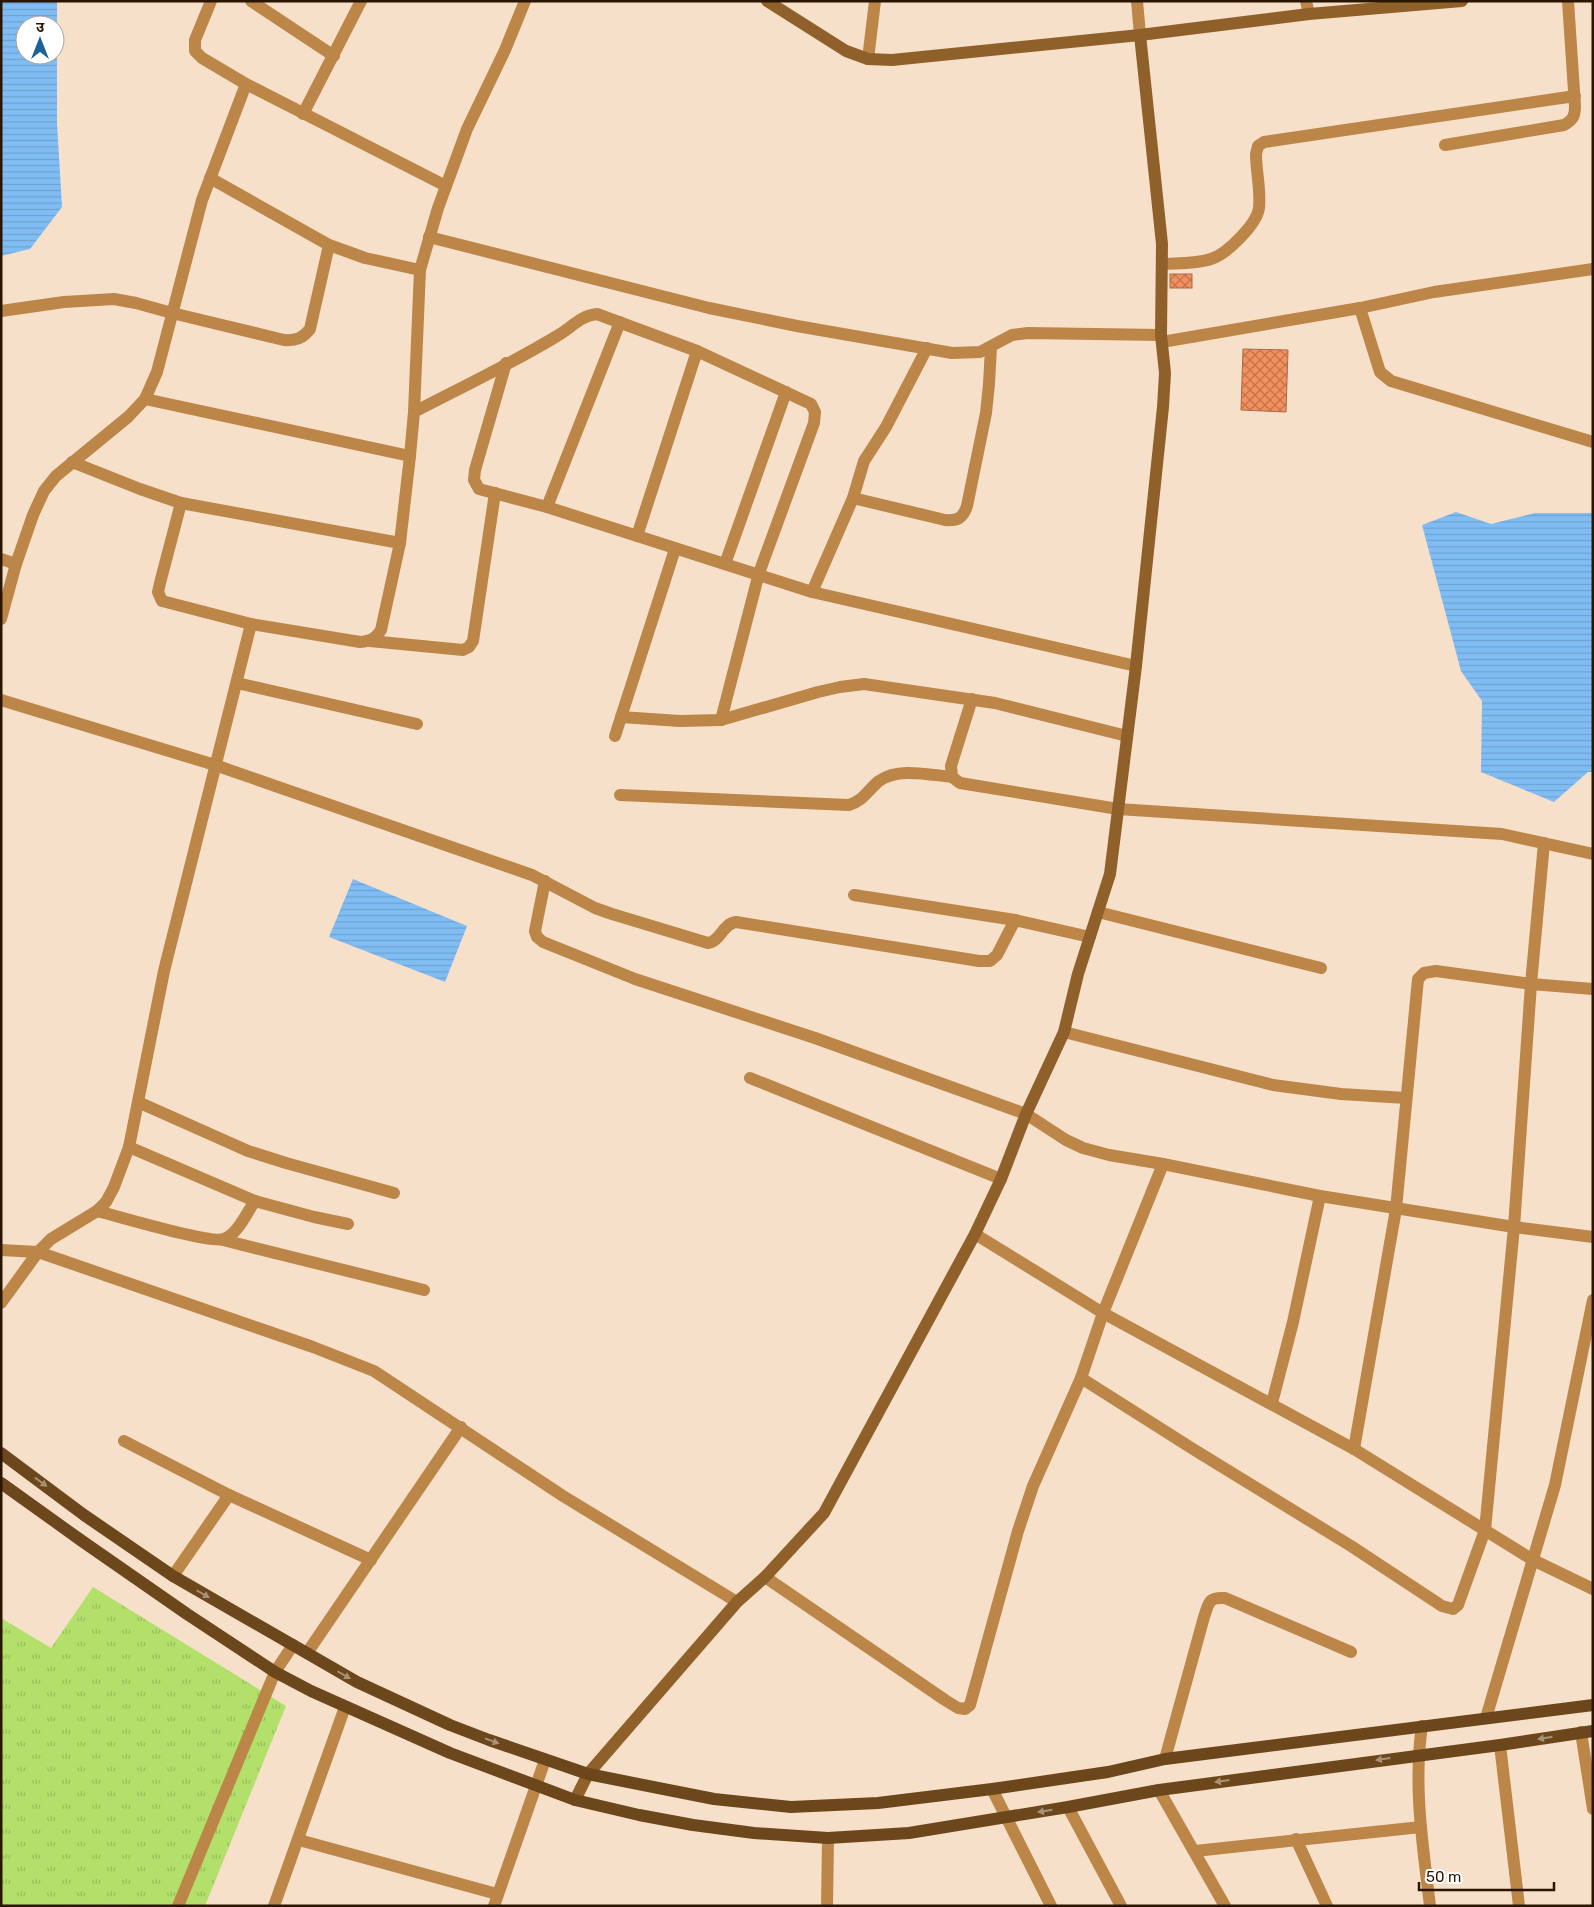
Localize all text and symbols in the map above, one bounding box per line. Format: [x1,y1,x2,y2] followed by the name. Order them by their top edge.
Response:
[15,15,65,65] north arrow
[36,19,45,36] text: उ
[34,1477,47,1487] one-way arrow
[197,1589,210,1598] one-way arrow
[338,1670,351,1679] one-way arrow
[1536,1734,1552,1742] one-way arrow
[485,1738,500,1745] one-way arrow
[1375,1756,1391,1764] one-way arrow
[1214,1777,1230,1785] one-way arrow
[1037,1807,1053,1815] one-way arrow
[1419,1860,1554,1892] scale bar
[1426,1868,1461,1886] text: 50 m

